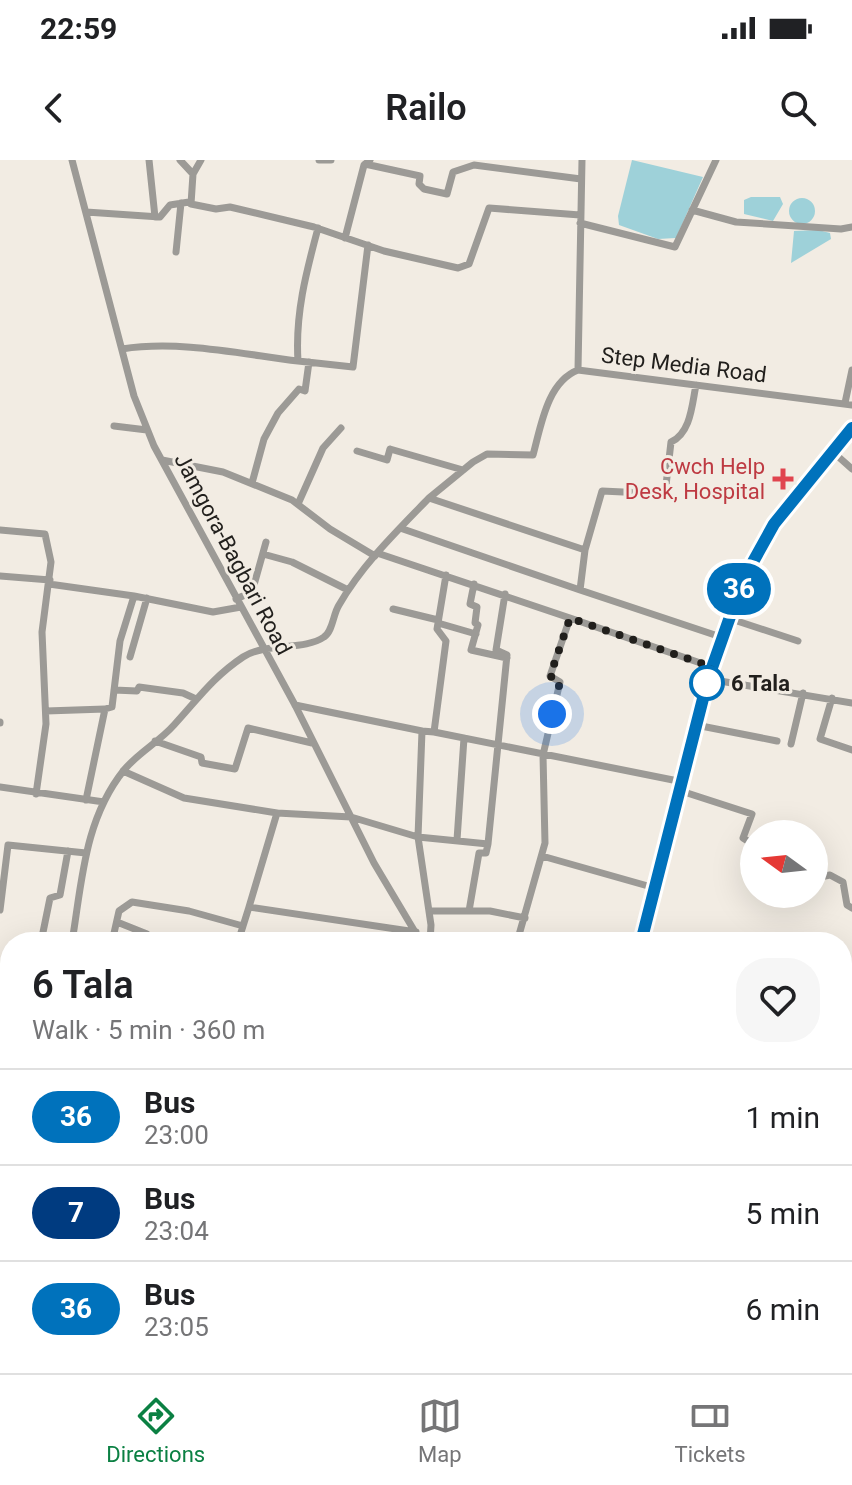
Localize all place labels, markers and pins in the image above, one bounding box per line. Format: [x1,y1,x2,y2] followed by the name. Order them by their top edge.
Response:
[625,454,765,504] place label: Cwch Help Desk, Hospital
[772,468,794,490] marker: Cwch Help Desk, Hospital
[690,666,724,700] marker: 6 Tala
[731,671,790,696] place label: 6 Tala

